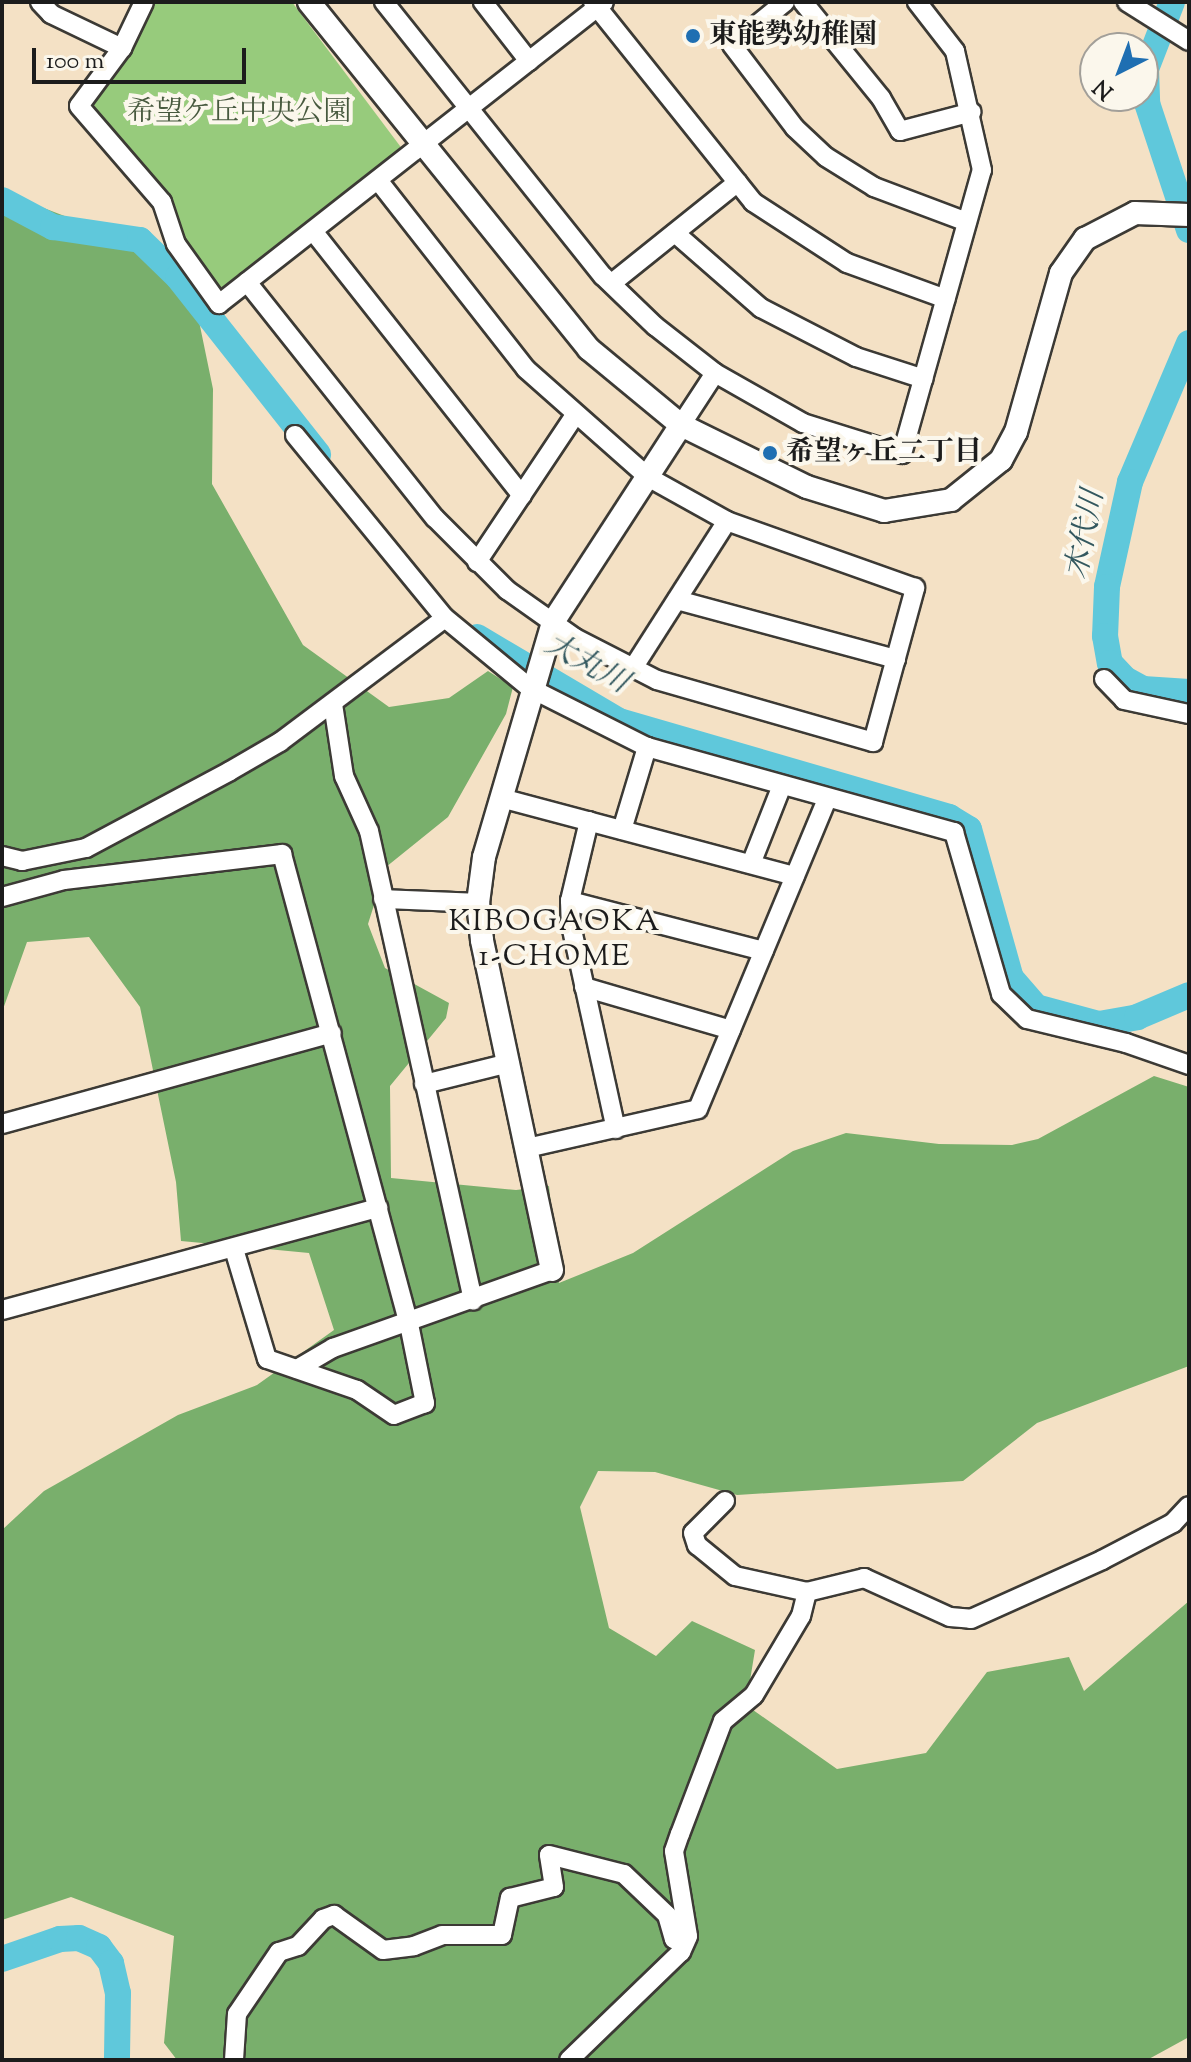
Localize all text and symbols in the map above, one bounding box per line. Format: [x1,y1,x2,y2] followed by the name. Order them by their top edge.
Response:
[709,19,877,53] place label: 東能勢幼稚園
[684,27,702,45] marker: 東能勢幼稚園
[36,32,250,82] scale bar
[1079,32,1159,112] north arrow
[46,45,104,79] text: 100 m
[1087,71,1122,106] text: N
[127,96,351,130] park label: 希望ケ丘中央公園
[786,436,982,470] place label: 希望ヶ丘二丁目
[761,444,779,462] marker: 希望ヶ丘二丁目
[1061,487,1113,583] water label: 木代川
[538,627,634,703] water label: 大丸川
[448,905,662,976] district label: KIBOGAOKA 1-CHOME

